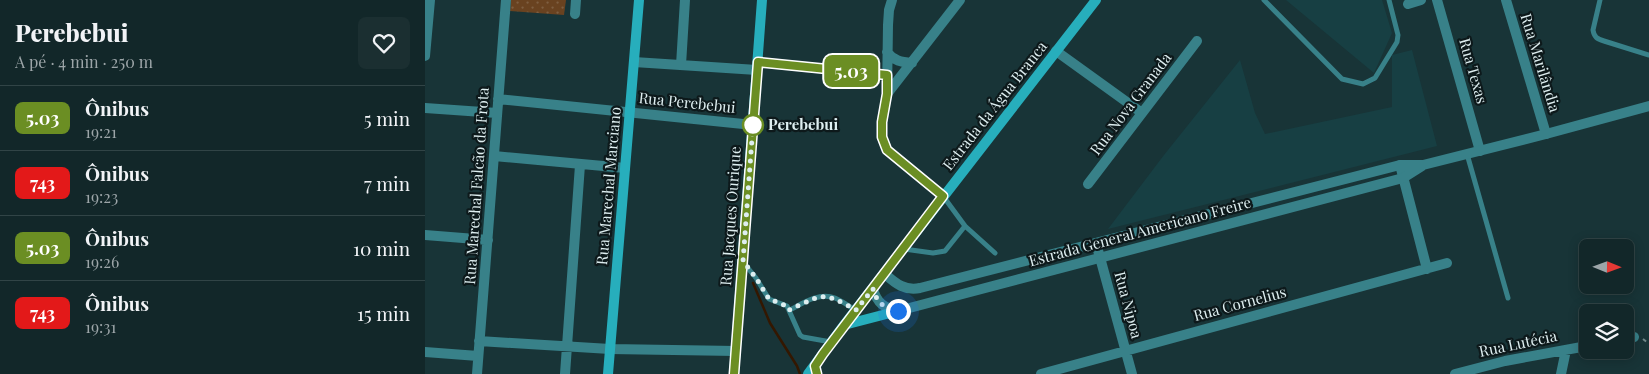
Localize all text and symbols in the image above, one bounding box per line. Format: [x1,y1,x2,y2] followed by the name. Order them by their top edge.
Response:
[1516,11,1566,115] street label: Rua Marilândia
[15,16,129,48] text: Perebebui
[358,17,410,69] button: heart
[938,36,1051,174] street label: Estrada da Água Branca
[1455,36,1493,106] street label: Rua Texas
[1085,48,1176,159] street label: Rua Nova Granada
[15,51,153,72] text: A pé · 4 min · 250 m
[816,55,886,87] line badge: 5.03
[834,59,868,83] text: 5.03
[459,86,493,285] street label: Rua Marechal Falcão da Frota
[638,87,737,117] street label: Rua Perebebui
[85,95,149,121] text: Ônibus
[364,105,410,131] text: 5 min
[26,106,59,130] text: 5.03
[591,106,625,266] street label: Rua Marechal Marciano
[742,114,764,136] marker: Perebebui
[768,114,838,134] place label: Perebebui
[85,121,117,142] text: 19:21
[715,146,745,286] street label: Rua Jacques Ourique
[85,160,149,186] text: Ônibus
[364,170,410,196] text: 7 min
[30,171,55,195] text: 743
[85,186,118,207] text: 19:23
[1026,192,1253,270] street label: Estrada General Americano Freire
[85,225,149,251] text: Ônibus
[353,235,410,261] text: 10 min
[26,236,59,260] text: 5.03
[1579,239,1634,294] north arrow
[1579,239,1634,359] map controls
[85,251,119,272] text: 19:26
[1110,269,1148,341] street label: Rua Nipoa
[1191,281,1288,325] street label: Rua Cornelius
[85,290,149,316] text: Ônibus
[886,299,911,324] your location
[357,300,410,326] text: 15 min
[30,301,55,325] text: 743
[1579,304,1634,359] button: layers
[85,316,116,337] text: 19:31
[1477,325,1559,361] street label: Rua Lutécia

